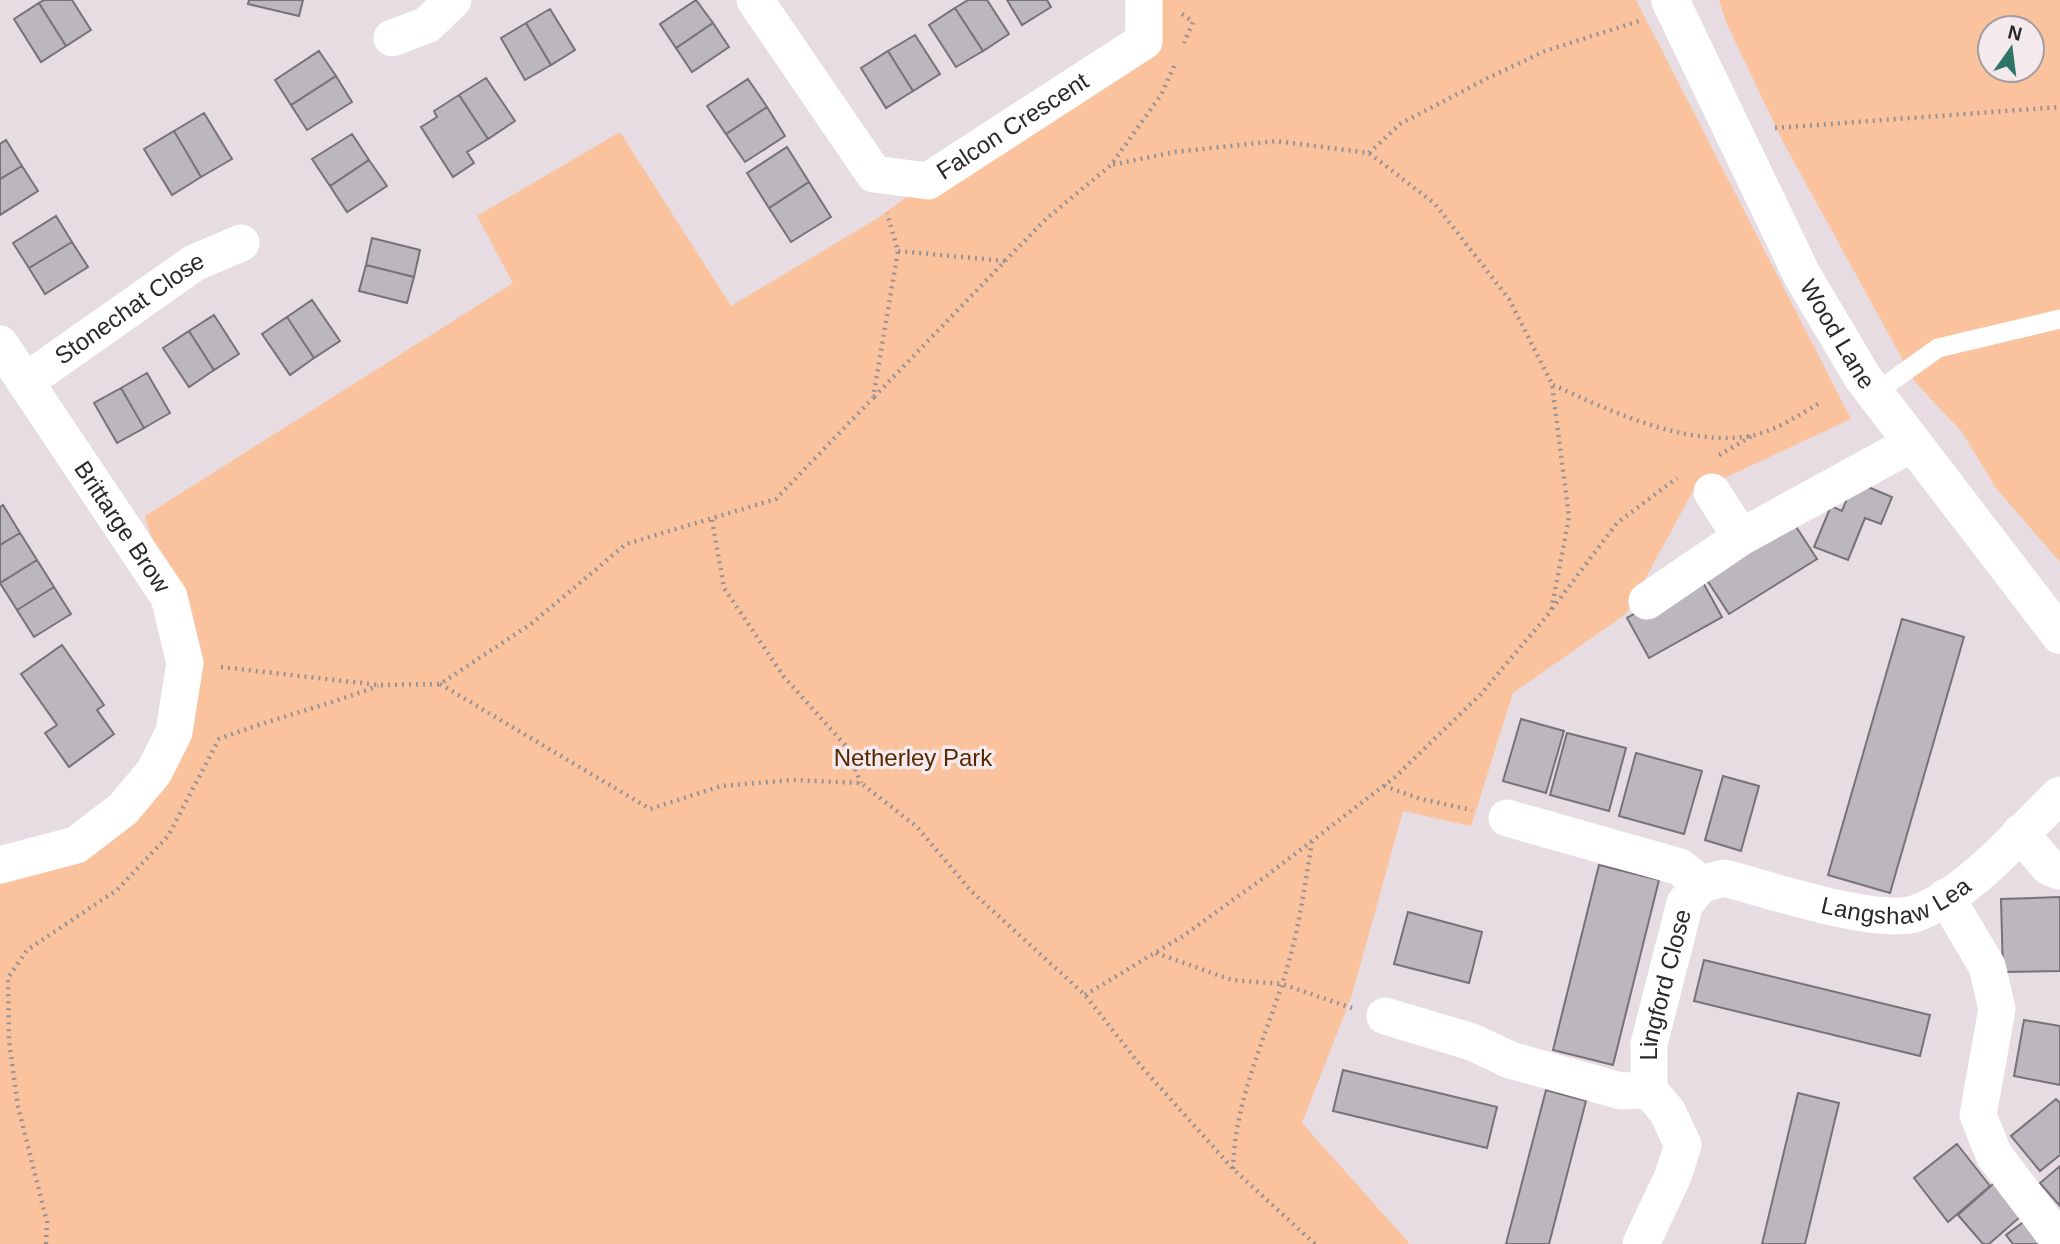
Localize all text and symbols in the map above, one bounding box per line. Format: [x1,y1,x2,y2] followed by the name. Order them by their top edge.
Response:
[1976,14,2046,84] north arrow
[2006,21,2024,45] text: N
[932,67,1093,185] street label: Falcon Crescent
[50,246,208,370] street label: Stonechat Close
[1795,275,1880,394] street label: Wood Lane
[69,456,176,598] street label: Brittarge Brow
[834,744,993,771] park label: Netherley Park
[1819,871,1976,929] street label: Langshaw Lea
[1635,906,1696,1060] street label: Lingford Close

